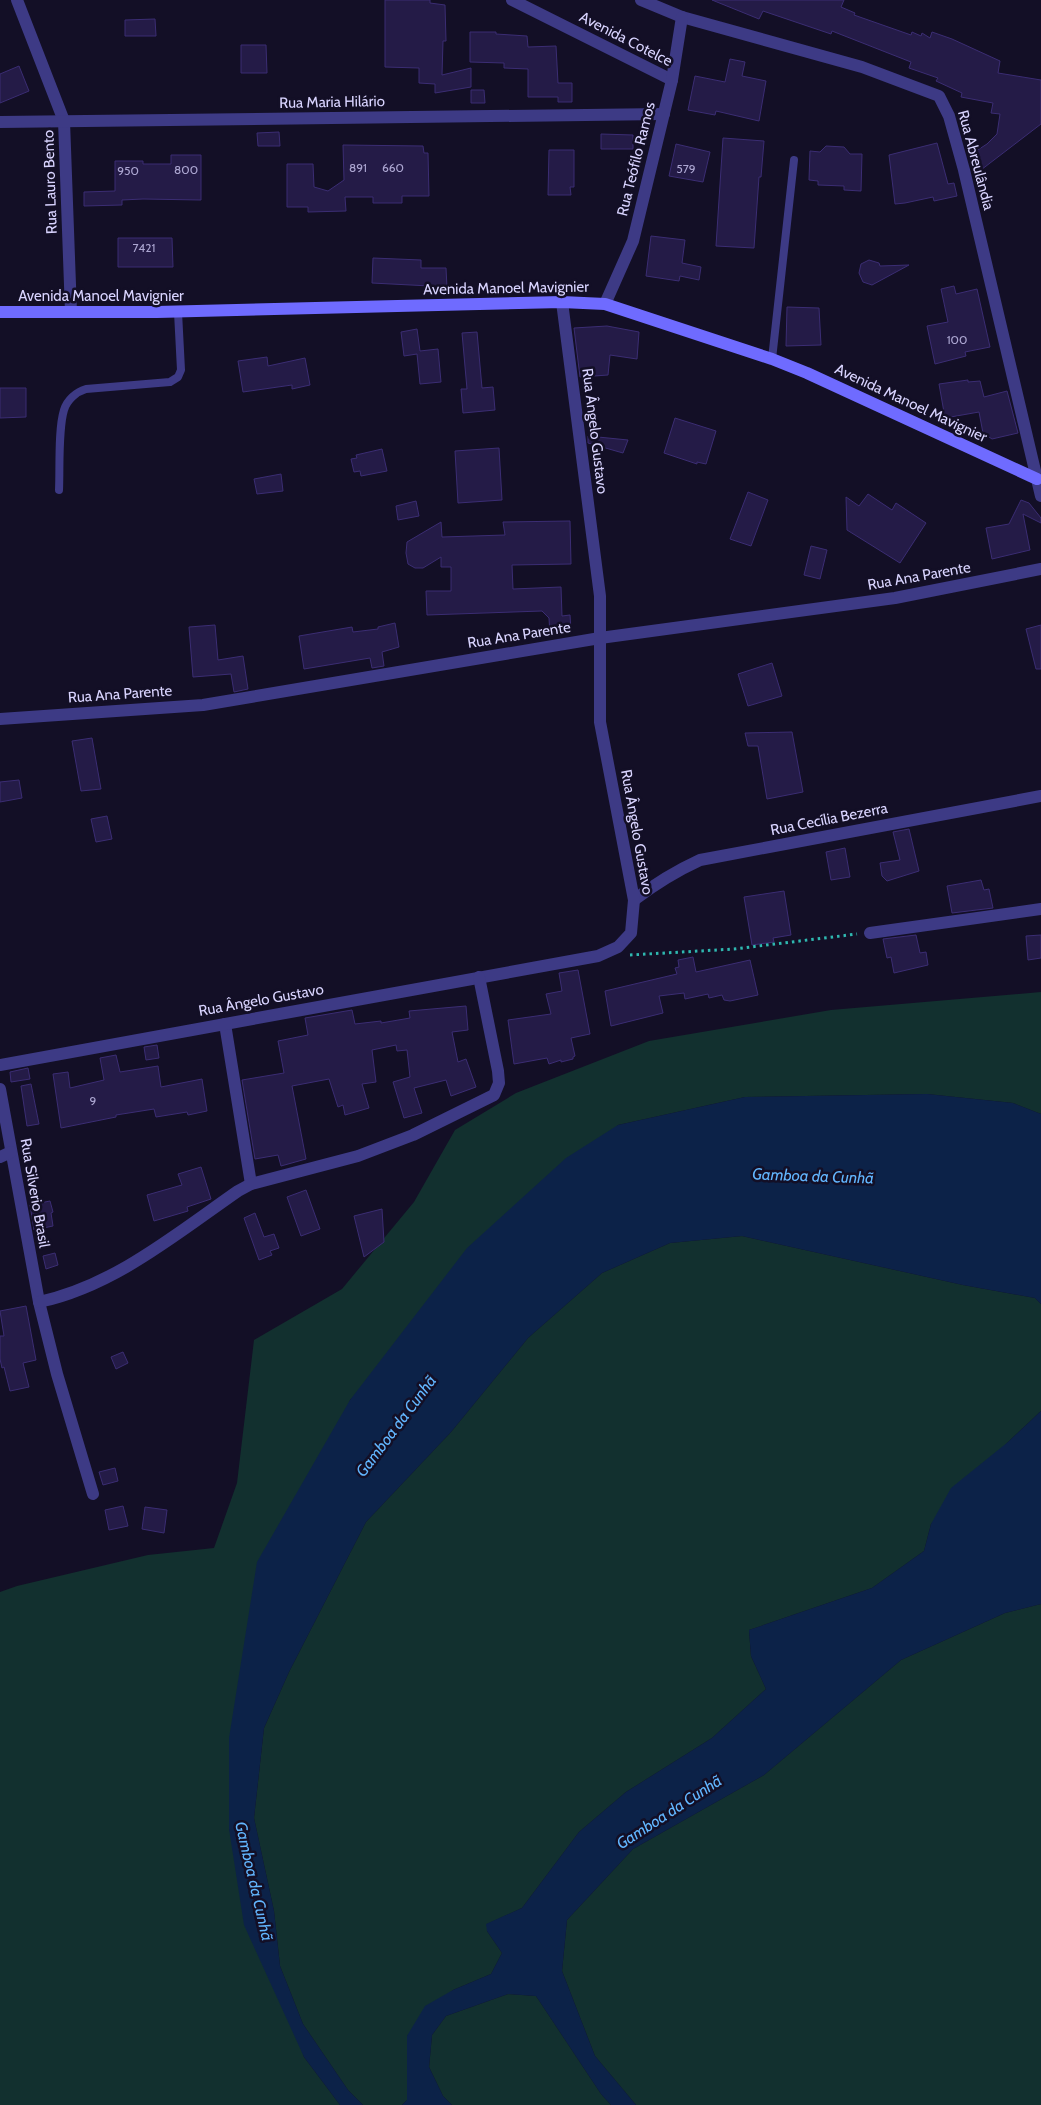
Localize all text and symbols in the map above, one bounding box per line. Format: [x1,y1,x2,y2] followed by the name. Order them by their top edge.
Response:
[577,8,676,70] street label: Avenida Cotelce
[279,92,385,112] street label: Rua Maria Hilário
[613,100,659,218] street label: Rua Teófilo Ramos
[954,108,998,213] street label: Rua Abreulândia
[39,130,61,234] street label: Rua Lauro Bento
[349,160,367,175] house number: 891
[382,160,404,175] house number: 660
[676,161,696,176] house number: 579
[174,162,198,177] house number: 800
[117,163,139,178] house number: 950
[133,240,155,255] house number: 7421
[423,278,589,298] street label: Avenida Manoel Mavignier
[18,287,184,305] street label: Avenida Manoel Mavignier
[947,332,967,347] house number: 100
[832,360,990,446] street label: Avenida Manoel Mavignier
[578,367,613,495] street label: Rua Ângelo Gustavo
[866,558,972,594] street label: Rua Ana Parente
[466,618,572,652] street label: Rua Ana Parente
[67,681,173,707] street label: Rua Ana Parente
[617,768,658,896] street label: Rua Ângelo Gustavo
[769,799,890,839] street label: Rua Cecília Bezerra
[197,979,325,1020] street label: Rua Ângelo Gustavo
[90,1093,97,1108] house number: 9
[17,1137,54,1250] street label: Rua Silverio Brasil
[752,1164,875,1188] water label: Gamboa da Cunhã
[352,1371,440,1480] water label: Gamboa da Cunhã
[613,1771,726,1853] water label: Gamboa da Cunhã
[231,1819,277,1943] water label: Gamboa da Cunhã

